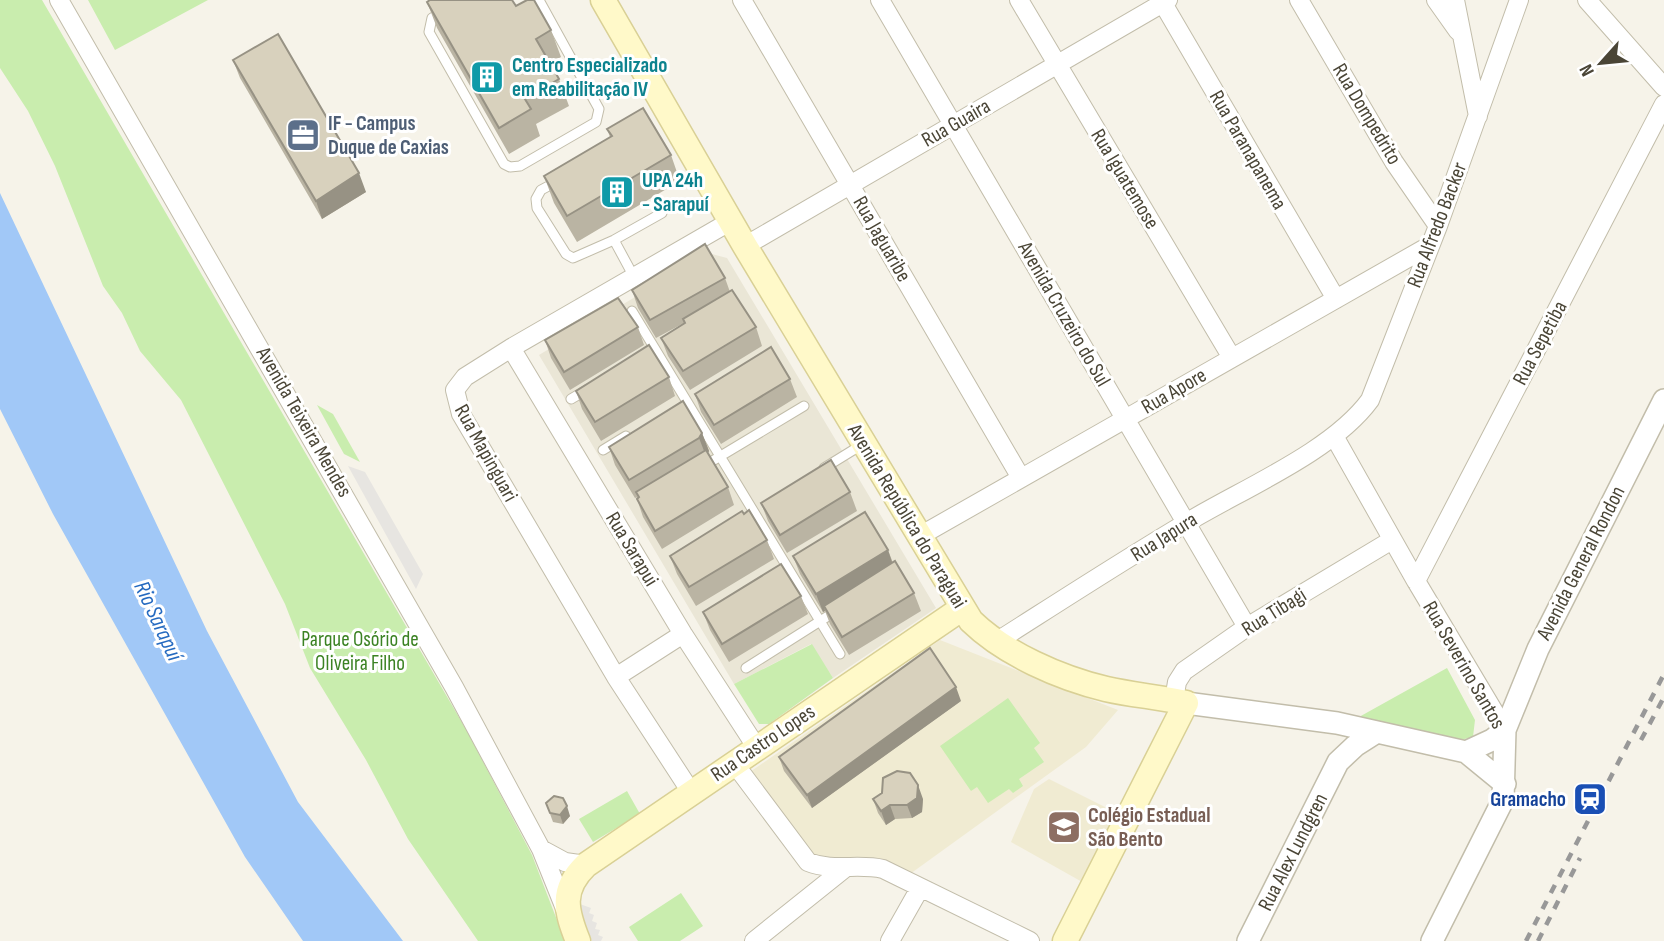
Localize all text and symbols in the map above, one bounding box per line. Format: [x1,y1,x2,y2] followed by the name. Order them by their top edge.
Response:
[1566,28,1636,98] north arrow
[512,53,667,102] place label: Centro Especializado em Reabilitação IV
[468,58,506,96] building icon: Centro Especializado em Reabilitação IV
[1327,59,1407,169] street label: Rua Dompedrito
[1575,60,1600,80] text: N
[1204,86,1292,214] street label: Rua Paranapanema
[917,93,995,153] street label: Rua Guaira
[328,111,449,160] place label: IF - Campus Duque de Caxias
[284,116,322,154] office icon: IF - Campus Duque de Caxias
[1085,124,1165,234] street label: Rua Iguatemose
[1402,159,1472,291] street label: Rua Alfredo Backer
[642,168,709,217] place label: UPA 24h - Sarapuí
[598,173,636,211] building icon: UPA 24h - Sarapuí
[848,192,916,286] street label: Rua Jaguaribe
[1012,236,1116,391] street label: Avenida Cruzeiro do Sul
[1507,297,1573,389] street label: Rua Sepetiba
[250,342,357,502] street label: Avenida Teixeira Mendes
[1137,362,1211,420] street label: Rua Apore
[449,400,523,506] street label: Rua Mapinguari
[842,418,972,613] street label: Avenida República do Paraguai
[1531,482,1631,645] street label: Avenida General Rondon
[600,507,664,591] street label: Rua Sarapui
[1126,507,1202,567] street label: Rua Japura
[127,577,189,667] water label: Rio Sarapuí
[1237,582,1311,642] street label: Rua Tibagi
[1417,597,1511,733] street label: Rua Severino Santos
[301,627,419,676] park label: Parque Osório de Oliveira Filho
[706,699,820,787] street label: Rua Castro Lopes
[1571,780,1609,818] station icon: Gramacho
[1490,787,1566,812] place label: Gramacho
[1253,789,1333,915] street label: Rua Alex Lundgren
[1088,803,1210,852] place label: Colégio Estadual São Bento
[1045,808,1083,846] school or university icon: Colégio Estadual São Bento

